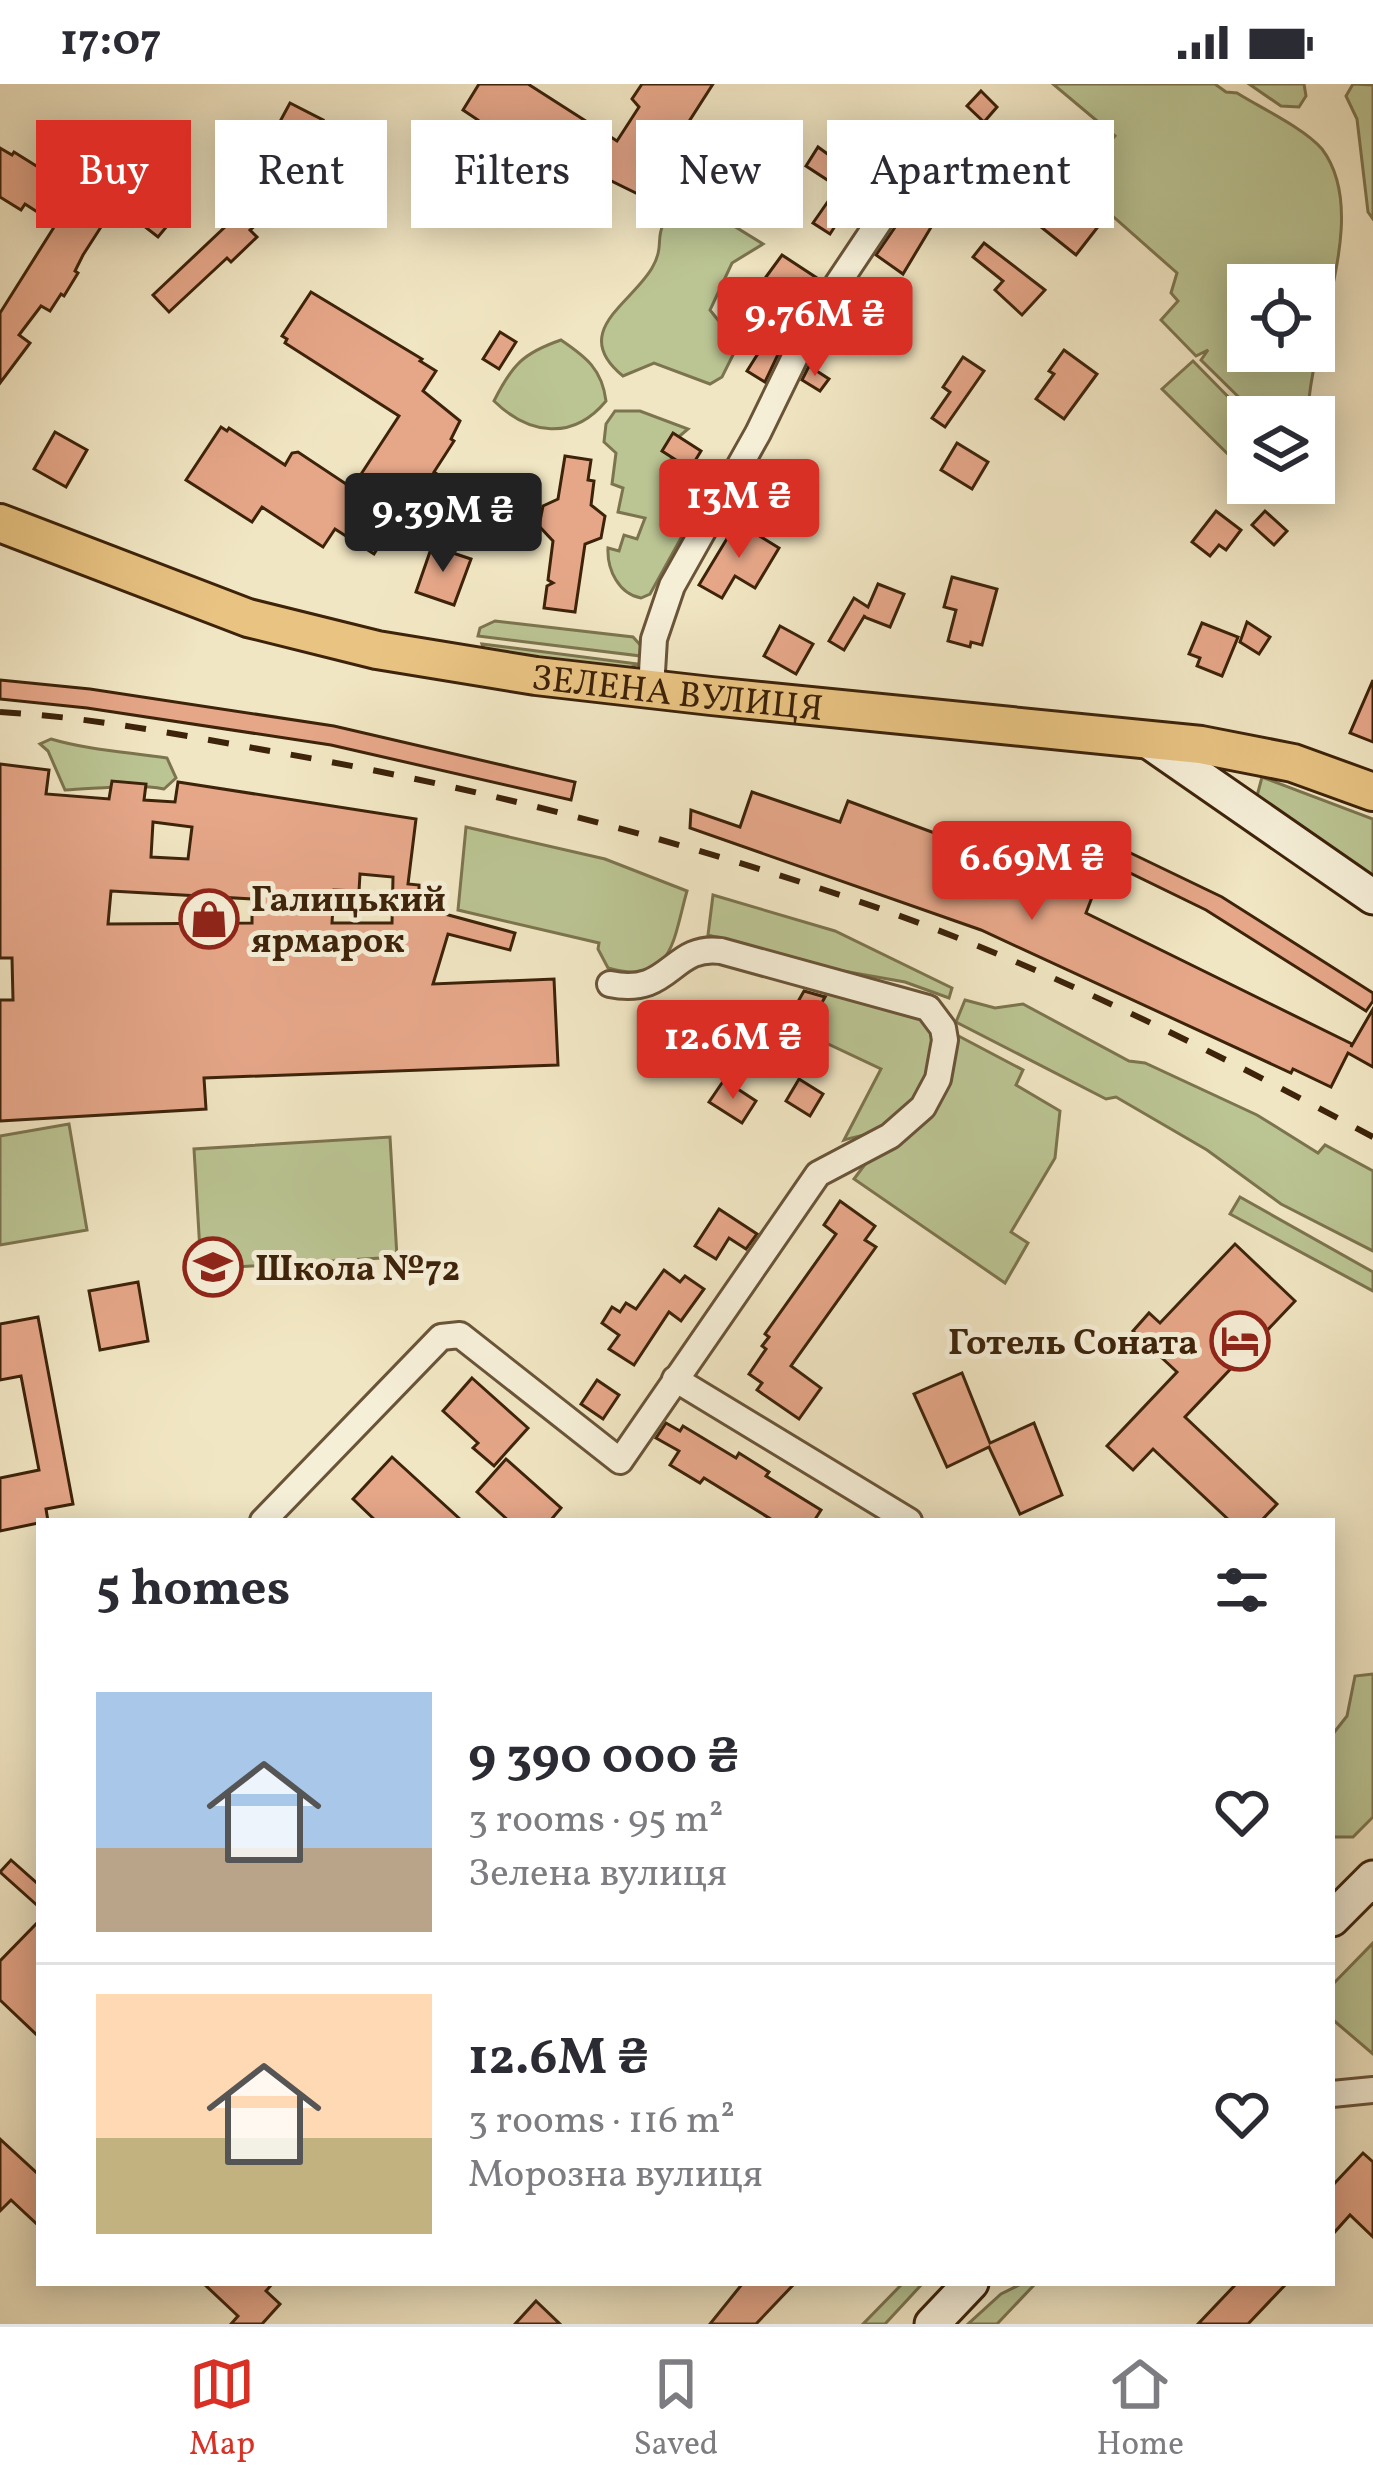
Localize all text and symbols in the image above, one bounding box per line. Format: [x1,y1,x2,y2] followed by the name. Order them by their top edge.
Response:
[60,11,162,74] text: 17:07
[36,120,191,228] chip: Buy
[215,120,387,228] chip: Rent
[411,120,612,228] chip: Filters
[636,120,803,228] chip: New
[827,120,1114,228] chip: Apartment
[1227,264,1335,504] map controls
[1227,264,1335,372] button: locate
[704,277,926,379] pin: 9.76M ₴
[745,289,886,343] text: 9.76M ₴
[1227,396,1335,504] button: layers
[655,459,823,561] pin: 13M ₴
[686,471,792,525] text: 13M ₴
[332,473,554,575] pin: 9.39M ₴
[372,485,514,539] text: 9.39M ₴
[529,655,825,736] street label: ЗЕЛЕНА ВУЛИЦЯ
[921,821,1143,923] pin: 6.69M ₴
[959,833,1105,887] text: 6.69M ₴
[251,877,446,968] place label: Галицький ярмарок
[178,888,240,950] shop icon: Галицький ярмарок
[622,1000,844,1102] pin: 12.6M ₴
[664,1012,802,1066] text: 12.6M ₴
[182,1236,244,1298] school or university icon: Школа №72
[255,1246,460,1296] place label: Школа №72
[1209,1310,1271,1372] hotel icon: Готель Соната
[948,1320,1198,1370] place label: Готель Соната
[96,1555,290,1626] text: 5 homes
[1209,1557,1275,1623] icon: filters
[468,1723,739,1794] text: 9 390 000 ₴
[192,1740,336,1884] icon: home
[1209,1779,1275,1845] icon: heart
[468,1794,723,1848] text: 3 rooms · 95 m²
[468,1848,727,1902] text: Зелена вулиця
[468,2024,649,2095] text: 12.6M ₴
[192,2042,336,2186] icon: home
[1209,2081,1275,2147] icon: heart
[468,2095,735,2149] text: 3 rooms · 116 m²
[468,2149,763,2203] text: Морозна вулиця
[189,2351,255,2469] tab: Map
[633,2351,718,2469] tab: Saved
[1097,2351,1184,2469] tab: Home

